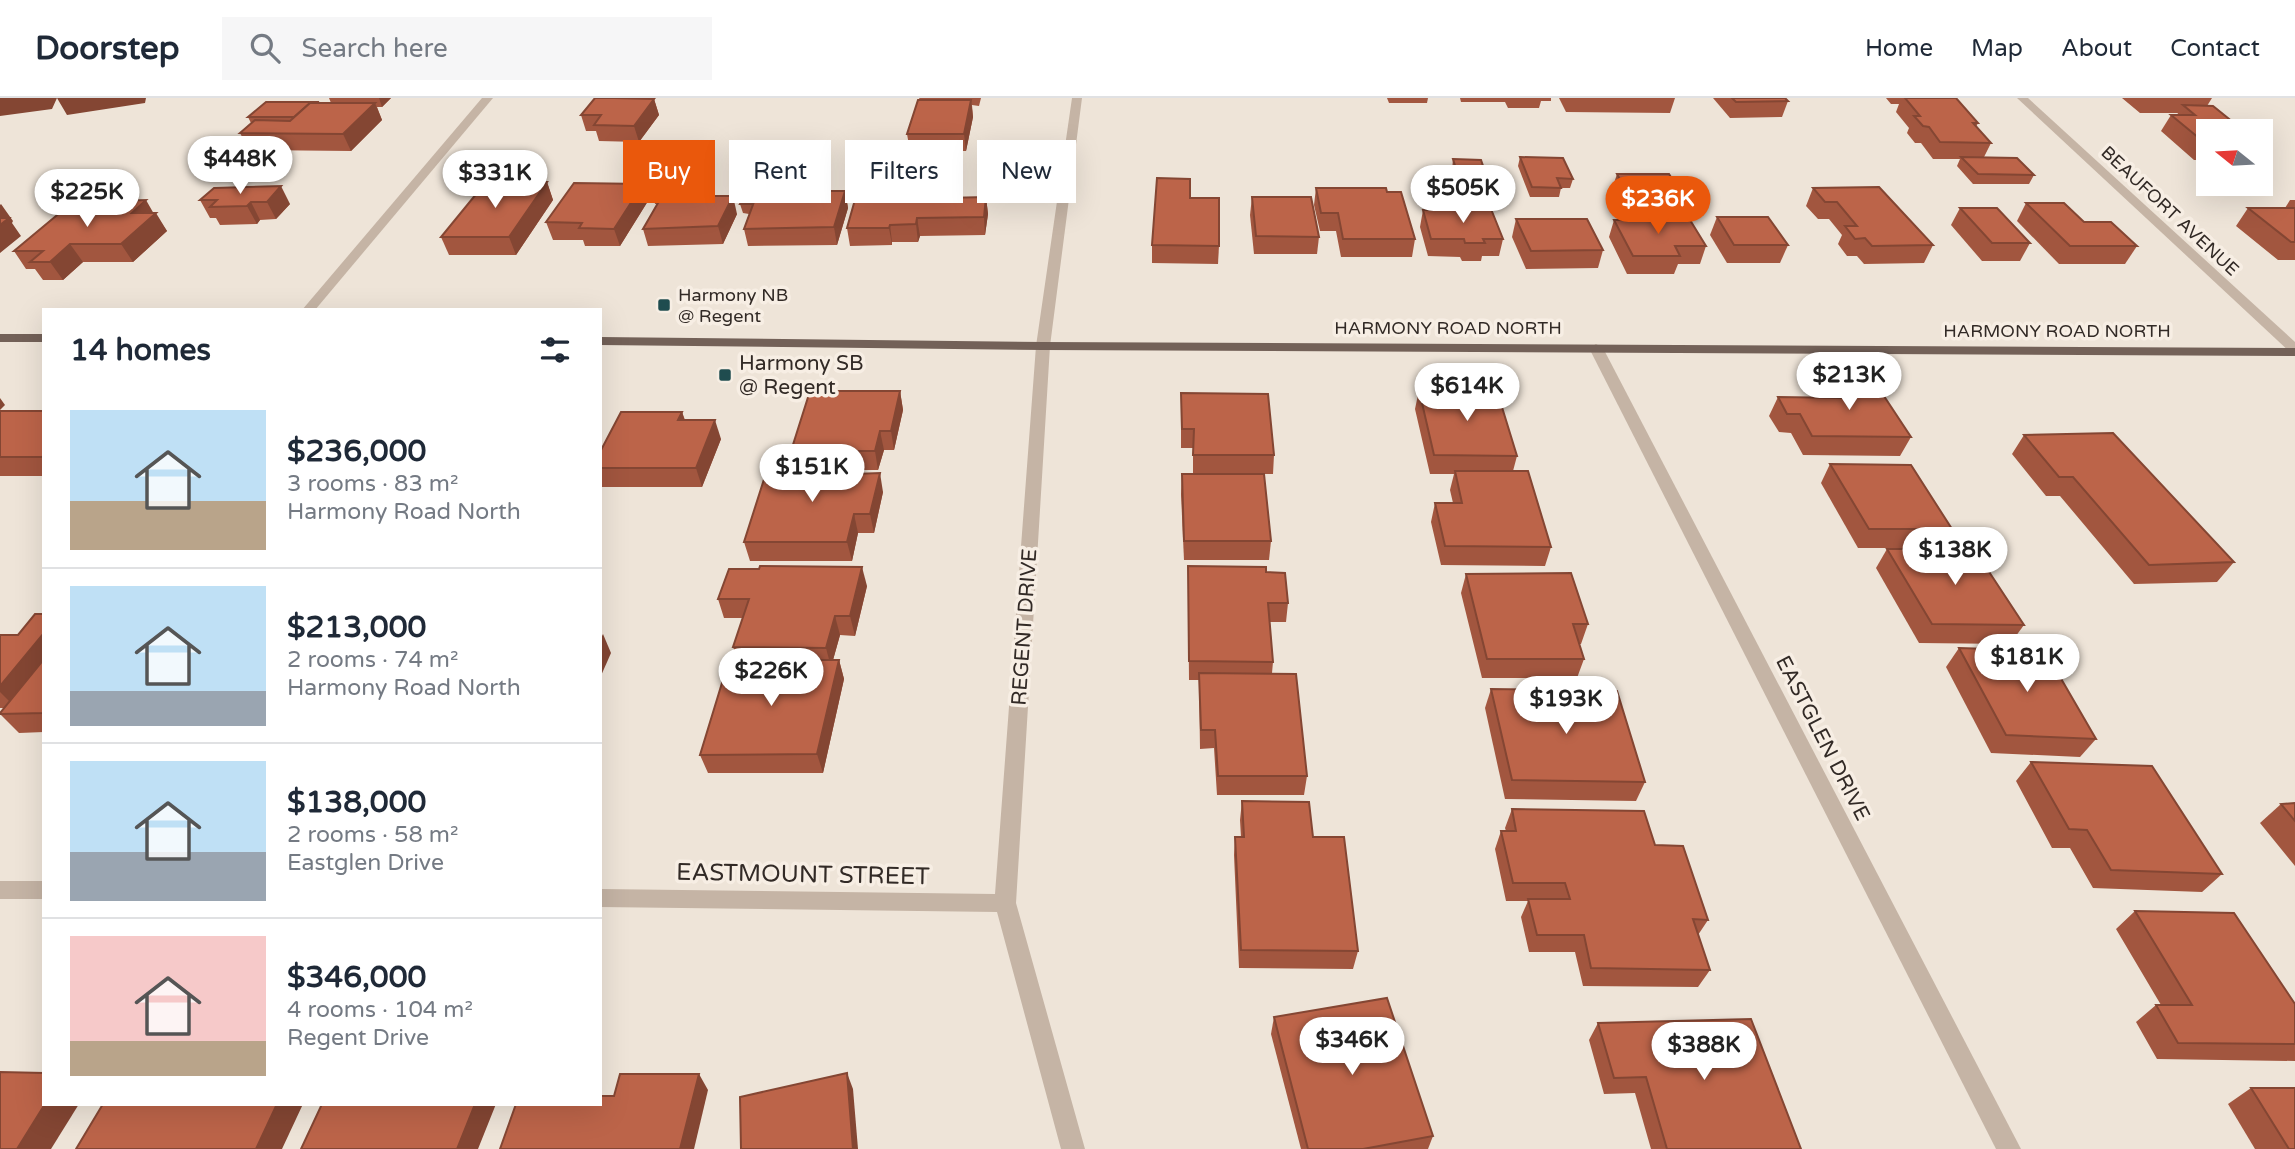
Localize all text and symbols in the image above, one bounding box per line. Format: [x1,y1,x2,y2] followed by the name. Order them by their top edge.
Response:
[222,17,712,80] search box
[35,29,180,68] text: Doorstep
[246,29,284,67] icon: search
[302,33,448,64] text: Search here
[1865,34,1933,63] text: Home
[1971,34,2023,63] text: Map
[2061,34,2132,63] text: About
[2170,34,2260,63] text: Contact
[2196,119,2273,196] north arrow
[2196,119,2273,196] map controls
[191,136,289,196] pin: $448K
[623,140,715,203] chip: Buy
[729,140,831,203] chip: Rent
[845,140,963,203] chip: Filters
[977,140,1076,203] chip: New
[2096,141,2244,281] street label: BEAUFORT AVENUE
[204,145,276,173] text: $448K
[446,150,544,210] pin: $331K
[459,159,531,187] text: $331K
[1414,166,1512,225] pin: $505K
[38,170,136,229] pin: $225K
[1427,174,1499,202] text: $505K
[1609,176,1707,236] pin: $236K
[51,178,123,206] text: $225K
[1622,185,1694,213] text: $236K
[678,284,788,327] place label: Harmony NB @ Regent
[656,297,672,313] marker: Harmony NB @ Regent
[1334,317,1562,339] street label: HARMONY ROAD NORTH
[1943,320,2171,342] street label: HARMONY ROAD NORTH
[536,331,574,369] icon: filters
[70,332,211,369] text: 14 homes
[739,351,864,400] place label: Harmony SB @ Regent
[1800,352,1898,412] pin: $213K
[1813,361,1885,389] text: $213K
[1418,364,1516,423] pin: $614K
[717,367,733,383] marker: Harmony SB @ Regent
[1431,372,1503,400] text: $614K
[287,433,426,470] text: $236,000
[126,438,210,522] icon: home
[763,444,861,504] pin: $151K
[776,453,848,481] text: $151K
[287,470,458,498] text: 3 rooms · 83 m²
[287,498,521,526] text: Harmony Road North
[1906,528,2004,587] pin: $138K
[1919,536,1991,564] text: $138K
[1007,548,1042,706] street label: REGENT DRIVE
[287,609,426,646] text: $213,000
[126,614,210,698] icon: home
[1978,634,2076,694] pin: $181K
[1991,643,2063,671] text: $181K
[287,646,458,674] text: 2 rooms · 74 m²
[722,648,820,708] pin: $226K
[1770,652,1875,825] street label: EASTGLEN DRIVE
[735,657,807,685] text: $226K
[287,674,521,702] text: Harmony Road North
[1517,676,1615,736] pin: $193K
[1530,685,1602,713] text: $193K
[287,784,426,821] text: $138,000
[126,789,210,873] icon: home
[287,821,458,849] text: 2 rooms · 58 m²
[287,849,444,877] text: Eastglen Drive
[676,858,930,891] street label: EASTMOUNT STREET
[287,959,426,996] text: $346,000
[126,964,210,1048] icon: home
[287,996,473,1024] text: 4 rooms · 104 m²
[1303,1018,1401,1077] pin: $346K
[1655,1023,1753,1082] pin: $388K
[287,1024,429,1052] text: Regent Drive
[1316,1026,1388,1054] text: $346K
[1668,1031,1740,1059] text: $388K

